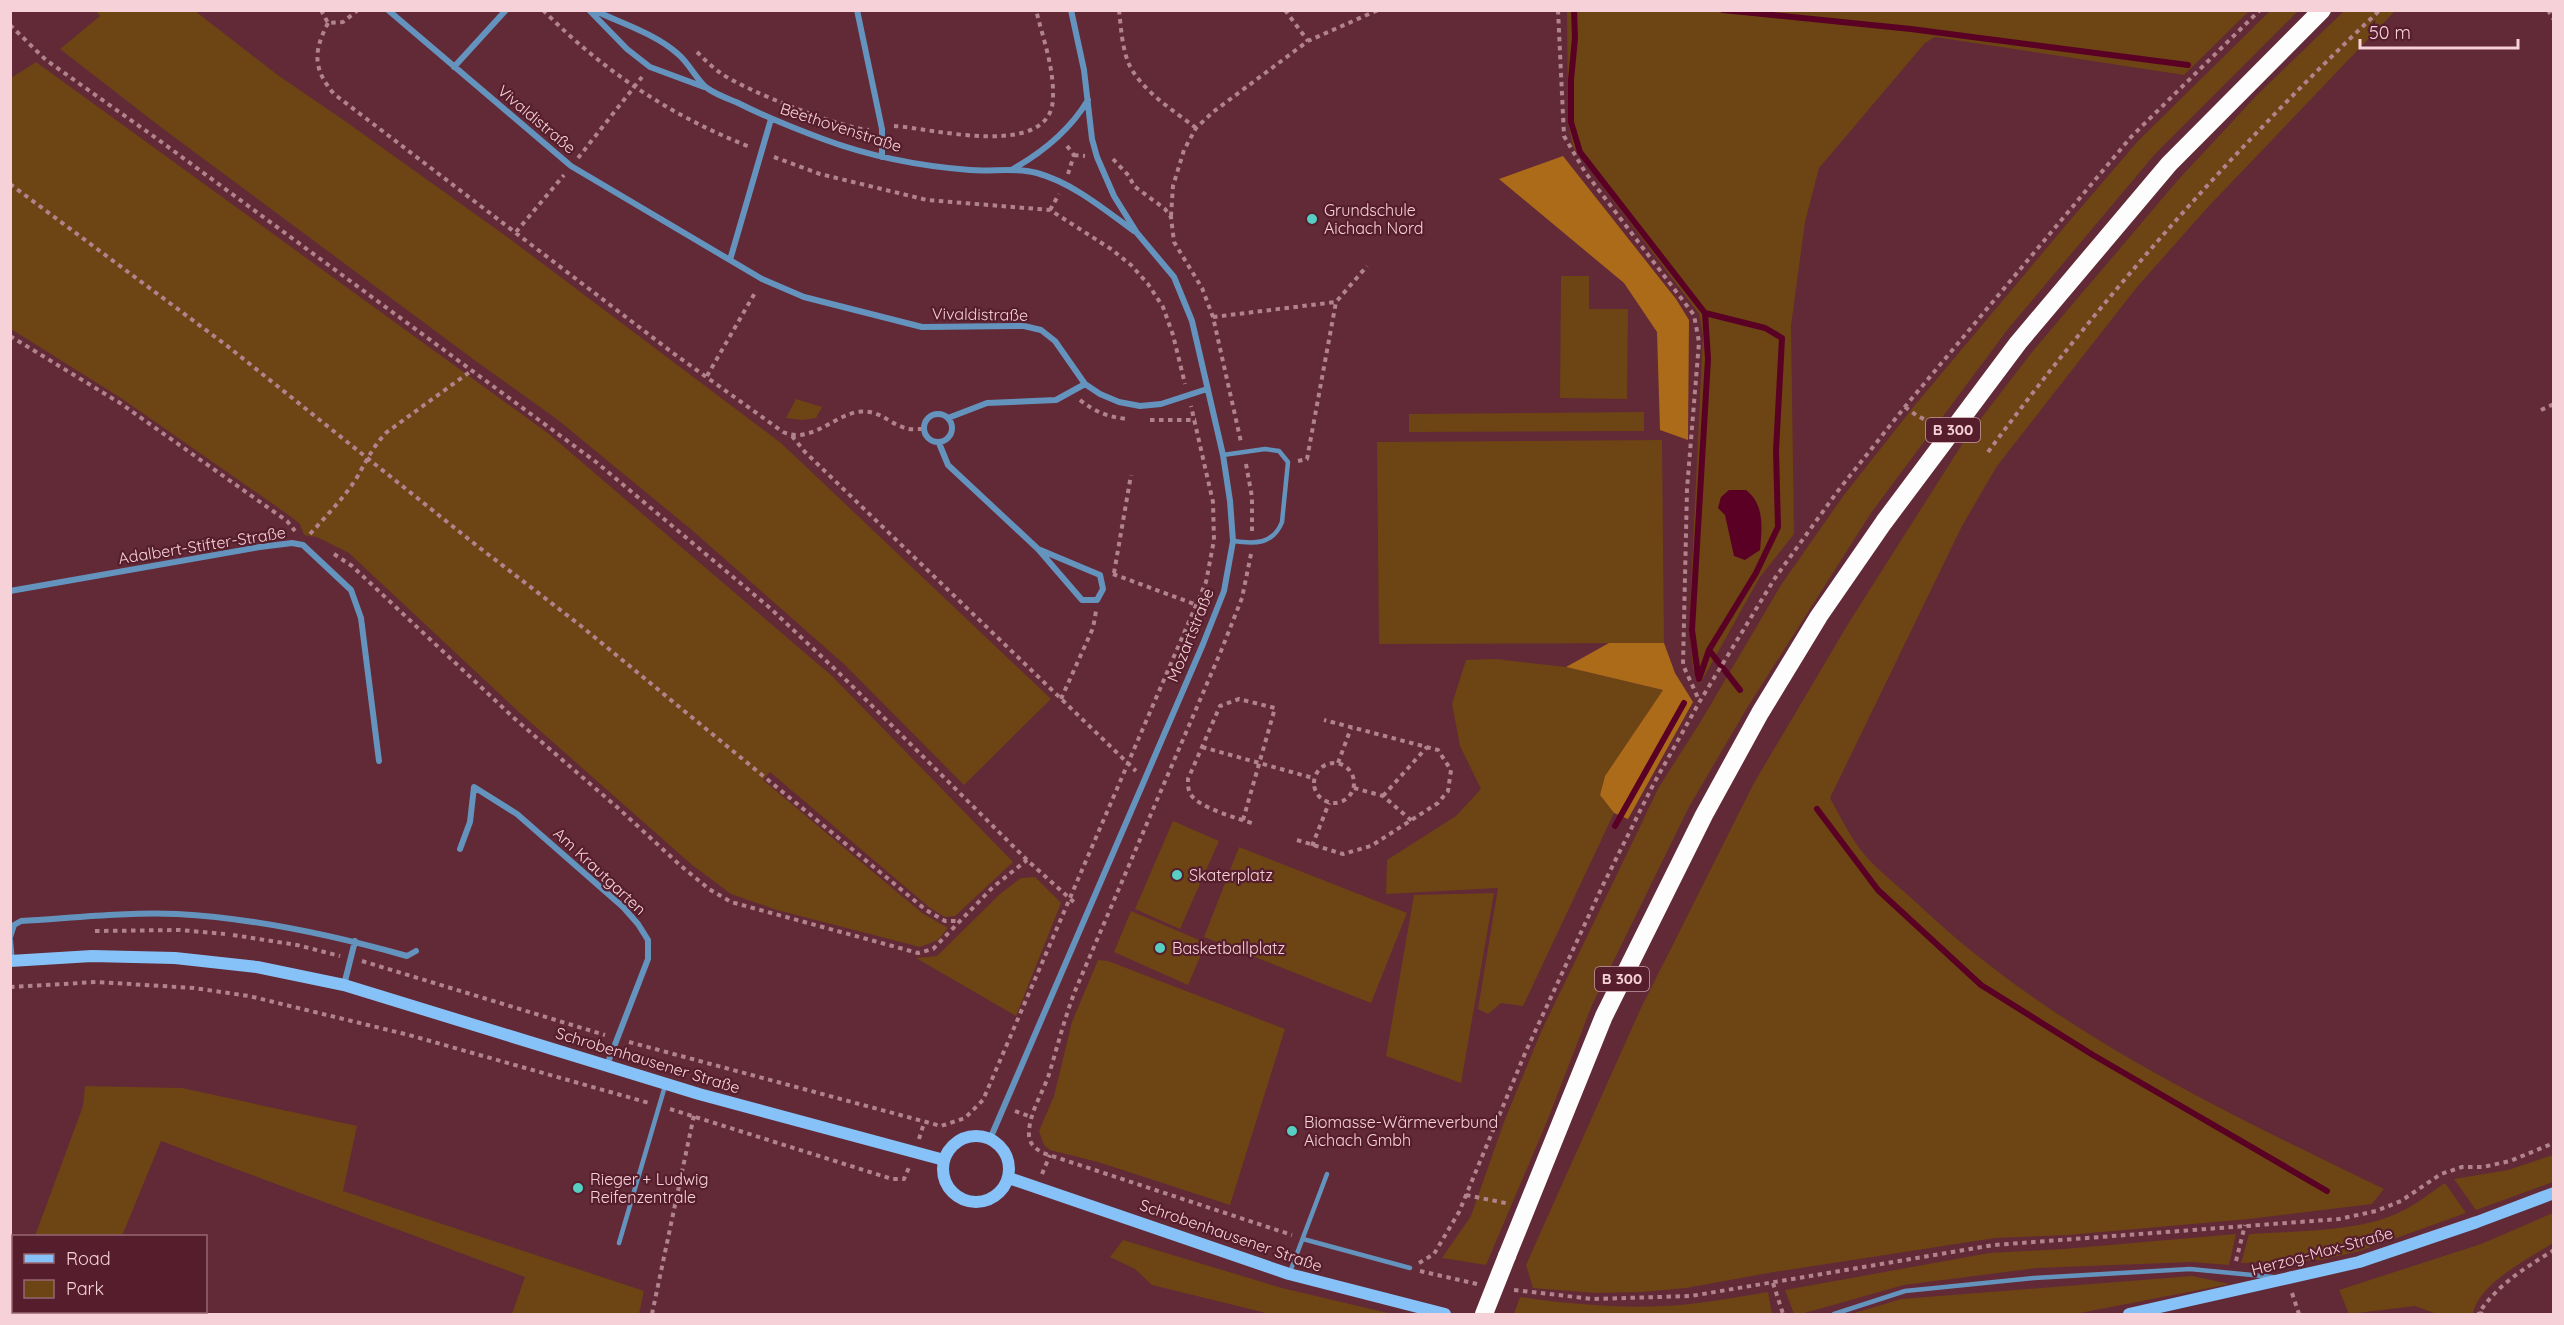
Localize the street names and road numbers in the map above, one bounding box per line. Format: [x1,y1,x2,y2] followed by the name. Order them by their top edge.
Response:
[494,80,580,158] street label: Vivaldistraße
[778,98,904,156] street label: Beethovenstraße
[932,303,1028,325] street label: Vivaldistraße
[1926,418,1980,442] road number: B 300
[117,522,287,568] street label: Adalbert-Stifter-Straße
[1162,585,1218,685] street label: Mozartstraße
[550,823,650,919] street label: Am Krautgarten
[1595,967,1649,991] road number: B 300
[553,1022,743,1098] street label: Schrobenhausener Straße
[1137,1194,1325,1276] street label: Schrobenhausener Straße
[2249,1222,2395,1280] street label: Herzog-Max-Straße

